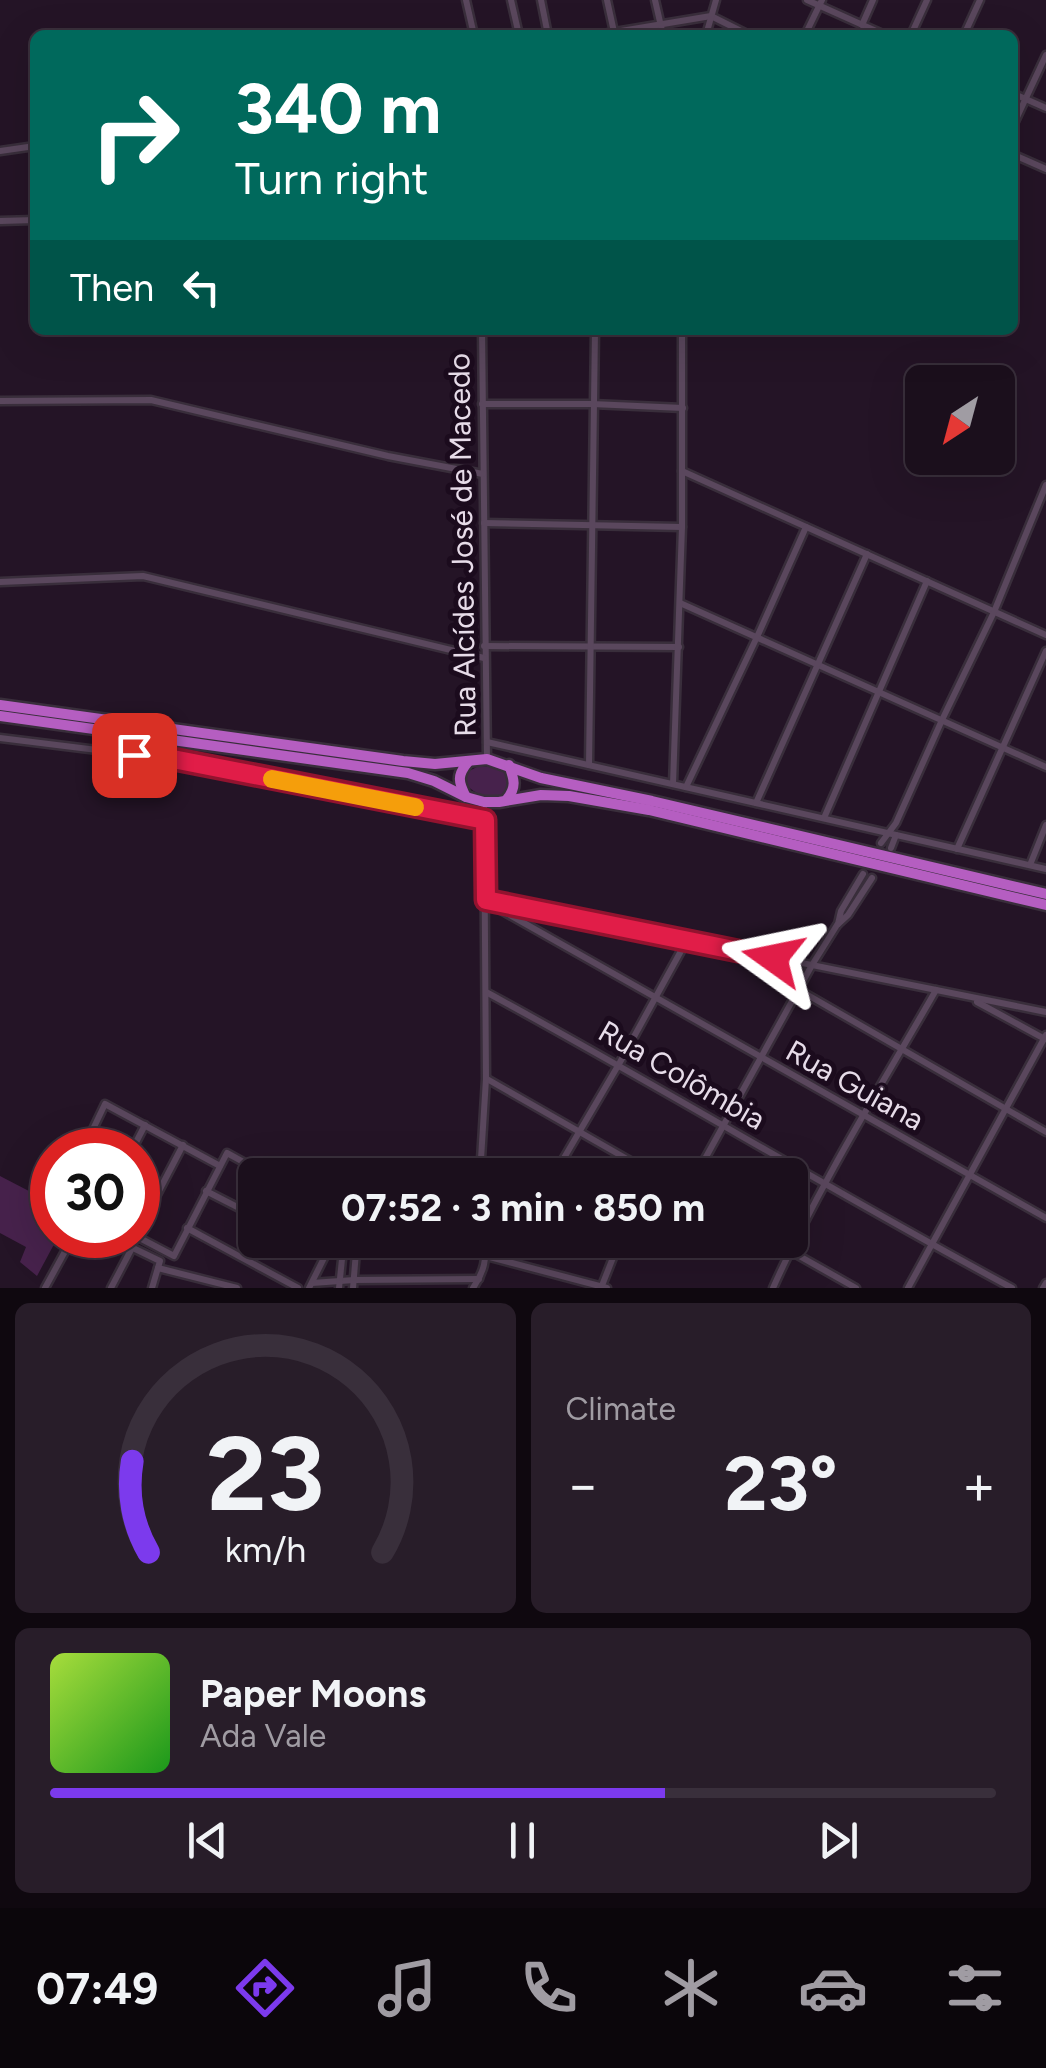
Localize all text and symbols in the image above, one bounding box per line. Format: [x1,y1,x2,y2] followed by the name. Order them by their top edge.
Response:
[235,66,441,151] text: 340 m
[70,70,200,200] icon: right
[235,151,428,205] text: Turn right
[174,260,229,315] icon: left
[70,265,154,311] text: Then
[440,353,484,737] street label: Rua Alcídes José de Macedo
[905,365,1015,475] north arrow
[905,365,1015,475] map controls
[92,713,177,798] pin
[107,728,162,783] icon: arrive
[721,906,825,1010] position arrow
[592,1012,772,1138] street label: Rua Colômbia
[780,1032,930,1138] street label: Rua Guiana
[30,1128,160,1258] speed limit sign: 30
[341,1185,705,1231] text: 07:52 · 3 min · 850 m
[566,1390,676,1428] text: Climate
[206,1411,324,1536] text: 23
[724,1439,837,1529] text: 23°
[566,1452,600,1518] text: −
[962,1452,996,1518] text: +
[224,1528,306,1571] text: km/h
[200,1671,426,1717] text: Paper Moons
[200,1717,326,1755] text: Ada Vale
[180,1813,235,1868] icon: previous
[495,1813,550,1868] icon: pause
[811,1813,866,1868] icon: next
[230,1953,300,2023] icon: directions
[372,1953,442,2023] icon: music
[514,1953,584,2023] icon: phone
[656,1953,726,2023] icon: climate
[798,1953,868,2023] icon: car
[940,1953,1010,2023] icon: filters
[36,1961,158,2015] text: 07:49

